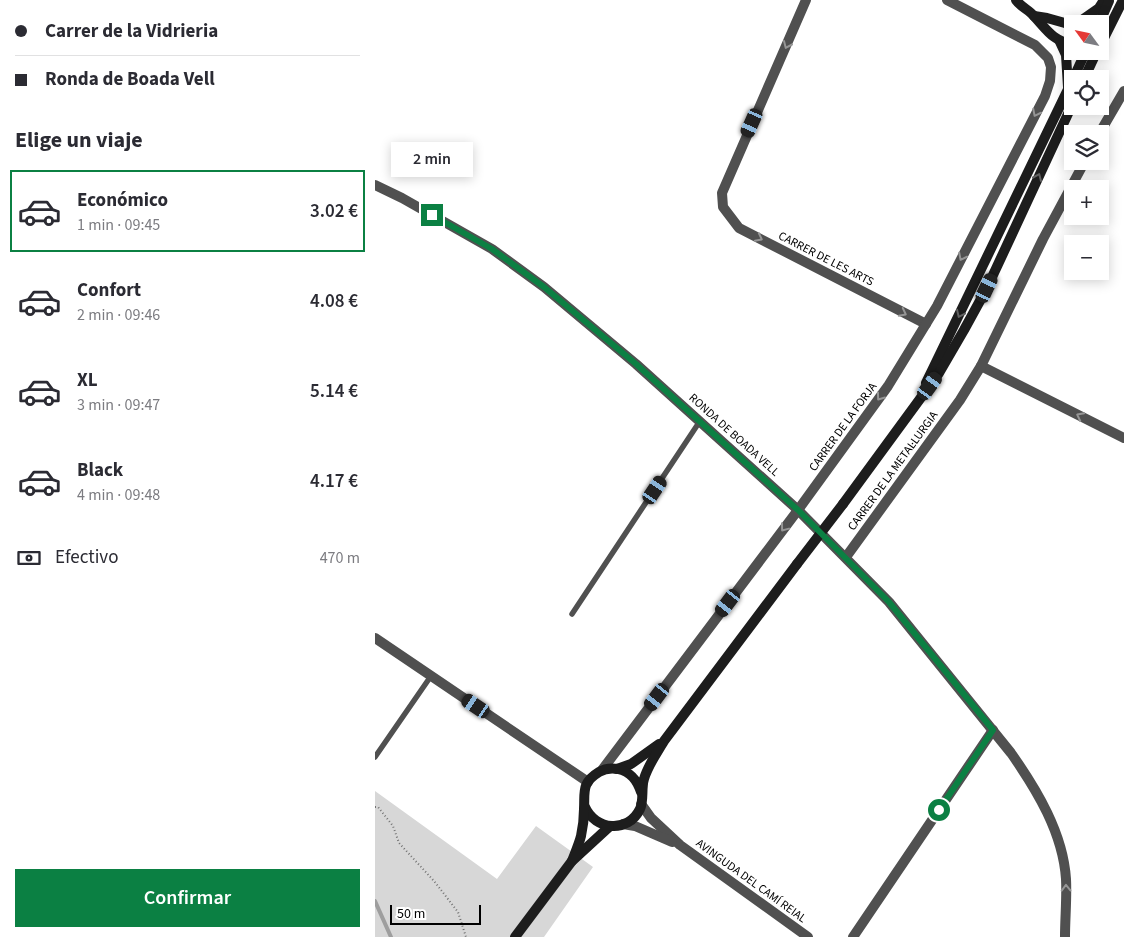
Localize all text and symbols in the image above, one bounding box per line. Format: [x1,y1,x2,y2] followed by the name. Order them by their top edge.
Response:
[1064,15,1109,60] north arrow
[1064,15,1109,280] map controls
[45,18,218,45] text: Carrer de la Vidrieria
[782,40,793,49] one-way arrow
[45,66,215,93] text: Ronda de Boada Vell
[1064,70,1109,115] button: locate
[739,106,764,140] car
[1032,107,1042,116] one-way arrow
[15,124,143,156] text: Elige un viaje
[1064,125,1109,170] button: layers
[391,142,473,178] callout: 2 min
[413,148,451,170] text: 2 min
[1032,173,1043,182] one-way arrow
[1064,180,1109,225] button: +
[77,187,168,214] text: Económico
[17,189,62,234] icon: car
[310,198,358,225] text: 3.02 €
[421,204,443,226] route end
[77,214,160,236] text: 1 min · 09:45
[775,228,877,290] street label: CARRER DE LES ARTS
[754,232,763,242] one-way arrow
[1064,235,1109,280] button: −
[958,252,968,261] one-way arrow
[973,271,1000,305] car
[77,277,141,304] text: Confort
[17,279,62,324] icon: car
[310,288,358,315] text: 4.08 €
[77,304,160,326] text: 2 min · 09:46
[898,307,907,317] one-way arrow
[956,309,967,318] one-way arrow
[77,367,98,394] text: XL
[17,369,62,414] icon: car
[915,369,944,403] car
[310,378,358,405] text: 5.14 €
[805,379,881,475] street label: CARRER DE LA FORJA
[685,390,783,480] street label: RONDA DE BOADA VELL
[878,391,886,400] one-way arrow
[77,394,160,416] text: 3 min · 09:47
[844,407,942,534] street label: CARRER DE LA METAL·LURGIA
[1077,412,1086,422] one-way arrow
[77,457,123,484] text: Black
[17,459,62,504] icon: car
[310,468,358,495] text: 4.17 €
[640,473,669,507] car
[77,484,160,506] text: 4 min · 09:48
[782,522,790,531] one-way arrow
[15,544,43,572] icon: cash
[55,544,118,571] text: Efectivo
[320,547,360,569] text: 470 m
[712,587,743,619] car
[641,681,672,713] car
[459,691,492,721] car
[928,799,950,821] route start
[692,835,810,927] street label: AVINGUDA DEL CAMÍ REIAL
[15,869,360,927] button: Confirmar
[1061,884,1071,892] one-way arrow
[390,902,481,925] scale bar
[397,904,425,924] text: 50 m

